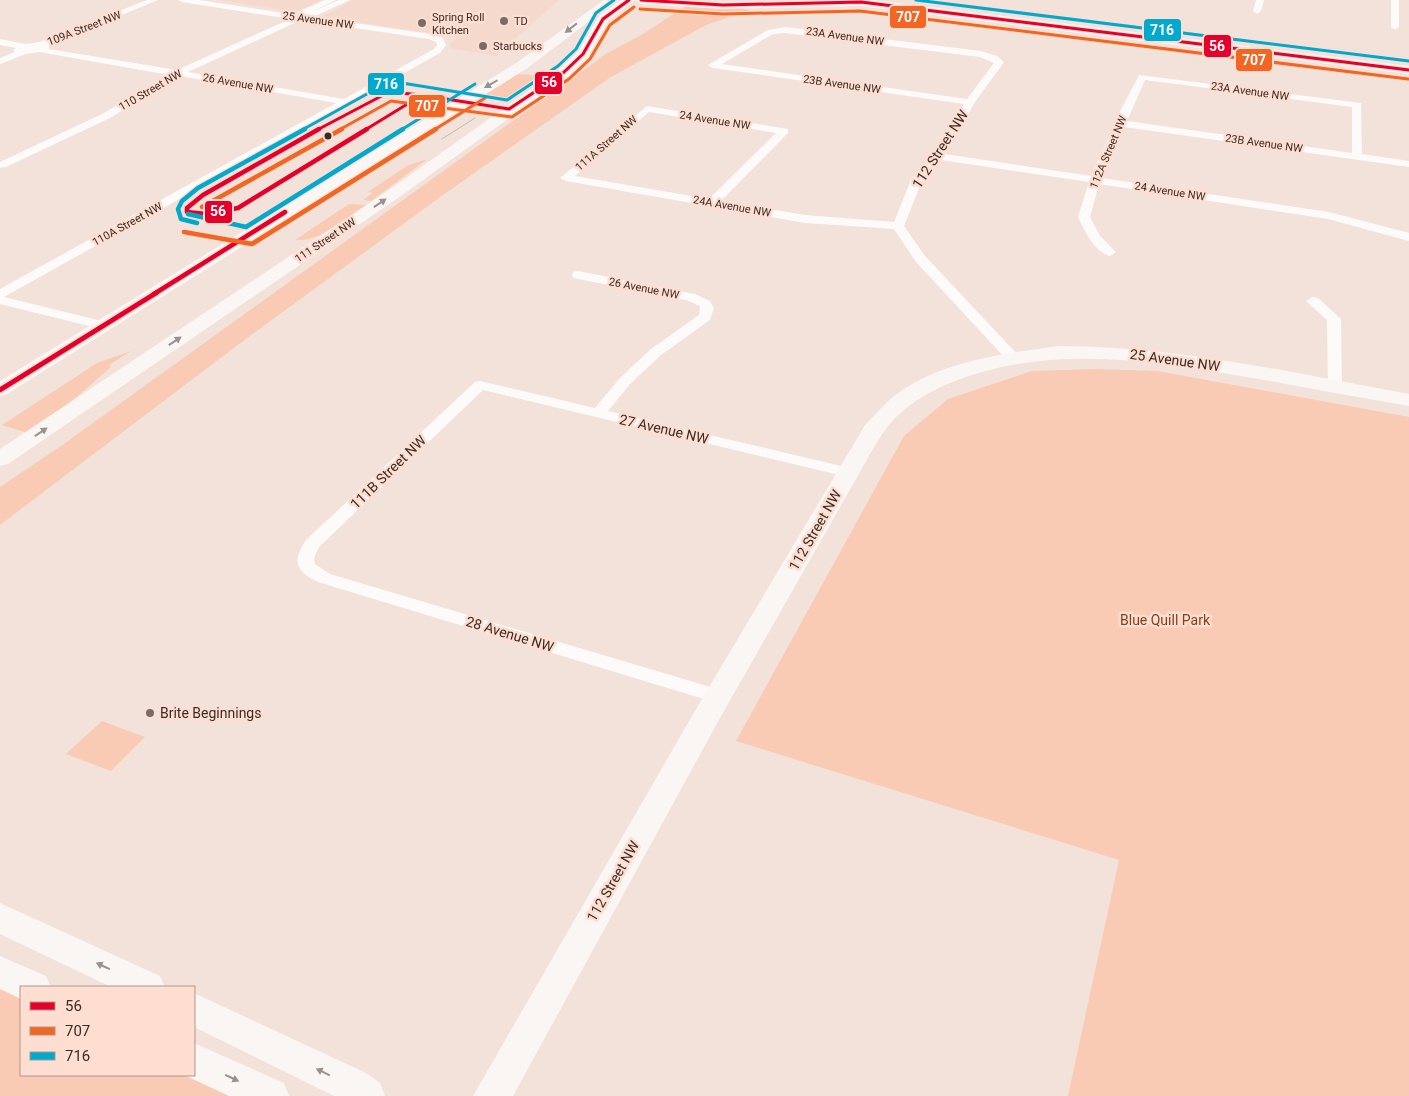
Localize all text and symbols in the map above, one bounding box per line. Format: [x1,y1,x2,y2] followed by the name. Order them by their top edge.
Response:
[889,5,927,29] line badge: 707
[46,8,123,48] street label: 109A Street NW
[282,9,354,32] street label: 25 Avenue NW
[896,9,920,25] text: 707
[432,11,485,37] place label: Spring Roll Kitchen
[498,15,510,27] marker: TD
[514,15,528,28] place label: TD
[416,17,428,29] marker: Spring Roll Kitchen
[1143,18,1182,42] line badge: 716
[1150,22,1174,38] text: 716
[565,23,578,34] one-way arrow
[805,25,885,48] street label: 23A Avenue NW
[1203,34,1232,58] line badge: 56
[1209,38,1225,54] text: 56
[477,40,489,52] marker: Starbucks
[493,40,542,53] place label: Starbucks
[1235,48,1273,72] line badge: 707
[1242,52,1266,68] text: 707
[116,67,184,114] street label: 110 Street NW
[202,71,274,96] street label: 26 Avenue NW
[534,71,563,95] line badge: 56
[367,72,405,96] line badge: 716
[802,73,882,96] street label: 23B Avenue NW
[541,74,557,90] text: 56
[374,76,398,92] text: 716
[484,80,499,88] one-way arrow
[1210,80,1290,103] street label: 23A Avenue NW
[408,94,446,118] line badge: 707
[415,98,439,114] text: 707
[909,106,972,191] street label: 112 Street NW
[679,108,751,133] street label: 24 Avenue NW
[573,113,640,174] street label: 111A Street NW
[1087,114,1130,191] street label: 112A Street NW
[323,131,333,141] unlabelled marker
[1224,132,1304,155] street label: 23B Avenue NW
[1134,179,1206,204] street label: 24 Avenue NW
[692,193,772,220] street label: 24A Avenue NW
[373,198,387,208] one-way arrow
[90,200,165,249] street label: 110A Street NW
[204,200,233,224] line badge: 56
[210,203,226,219] text: 56
[292,215,358,266] street label: 111 Street NW
[608,275,680,302] street label: 26 Avenue NW
[169,336,182,346] one-way arrow
[1129,346,1222,374] street label: 25 Avenue NW
[618,411,711,447] street label: 27 Avenue NW
[34,427,47,437] one-way arrow
[347,432,429,512] street label: 111B Street NW
[786,487,845,573] street label: 112 Street NW
[1120,612,1211,628] park label: Blue Quill Park
[464,613,556,655] street label: 28 Avenue NW
[160,705,261,721] place label: Brite Beginnings
[144,707,156,719] marker: Brite Beginnings
[584,838,643,924] street label: 112 Street NW
[96,962,110,970] one-way arrow
[20,986,195,1076] legend
[65,997,82,1015] text: 56
[65,1022,90,1040] text: 707
[65,1047,90,1065] text: 716
[316,1068,331,1076] one-way arrow
[225,1075,239,1083] one-way arrow

